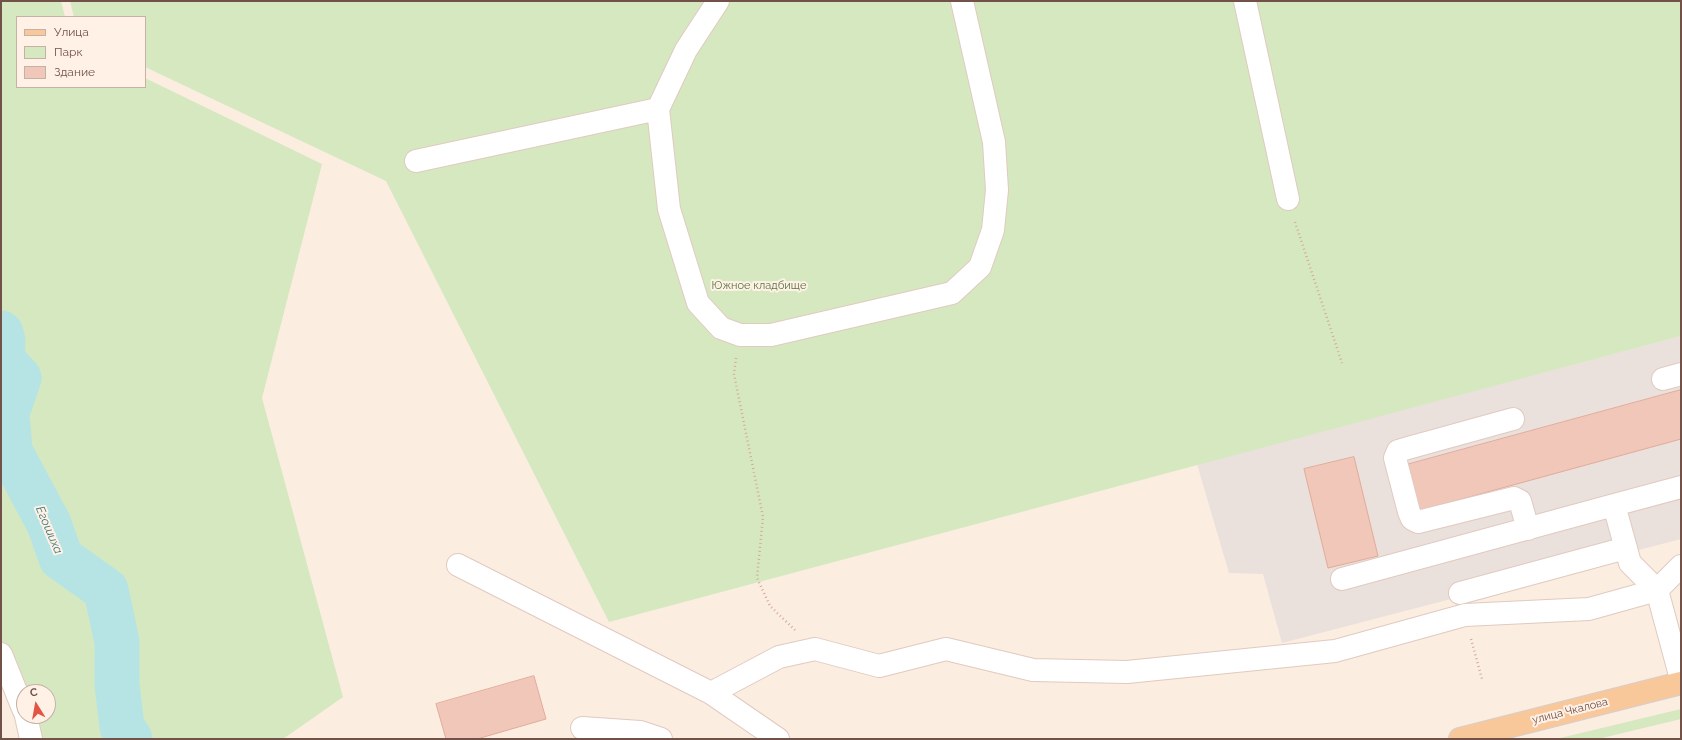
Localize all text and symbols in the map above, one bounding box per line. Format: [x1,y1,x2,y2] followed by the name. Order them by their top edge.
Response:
[16,16,146,88] legend
[54,25,89,39] text: Улица
[54,45,83,59] text: Парк
[54,65,95,79] text: Здание
[712,279,806,293] park label: Южное кладбище
[33,504,65,556] water label: Егошиха
[16,684,56,724] north arrow
[29,686,39,700] text: С
[1531,695,1609,727] street label: улица Чкалова

